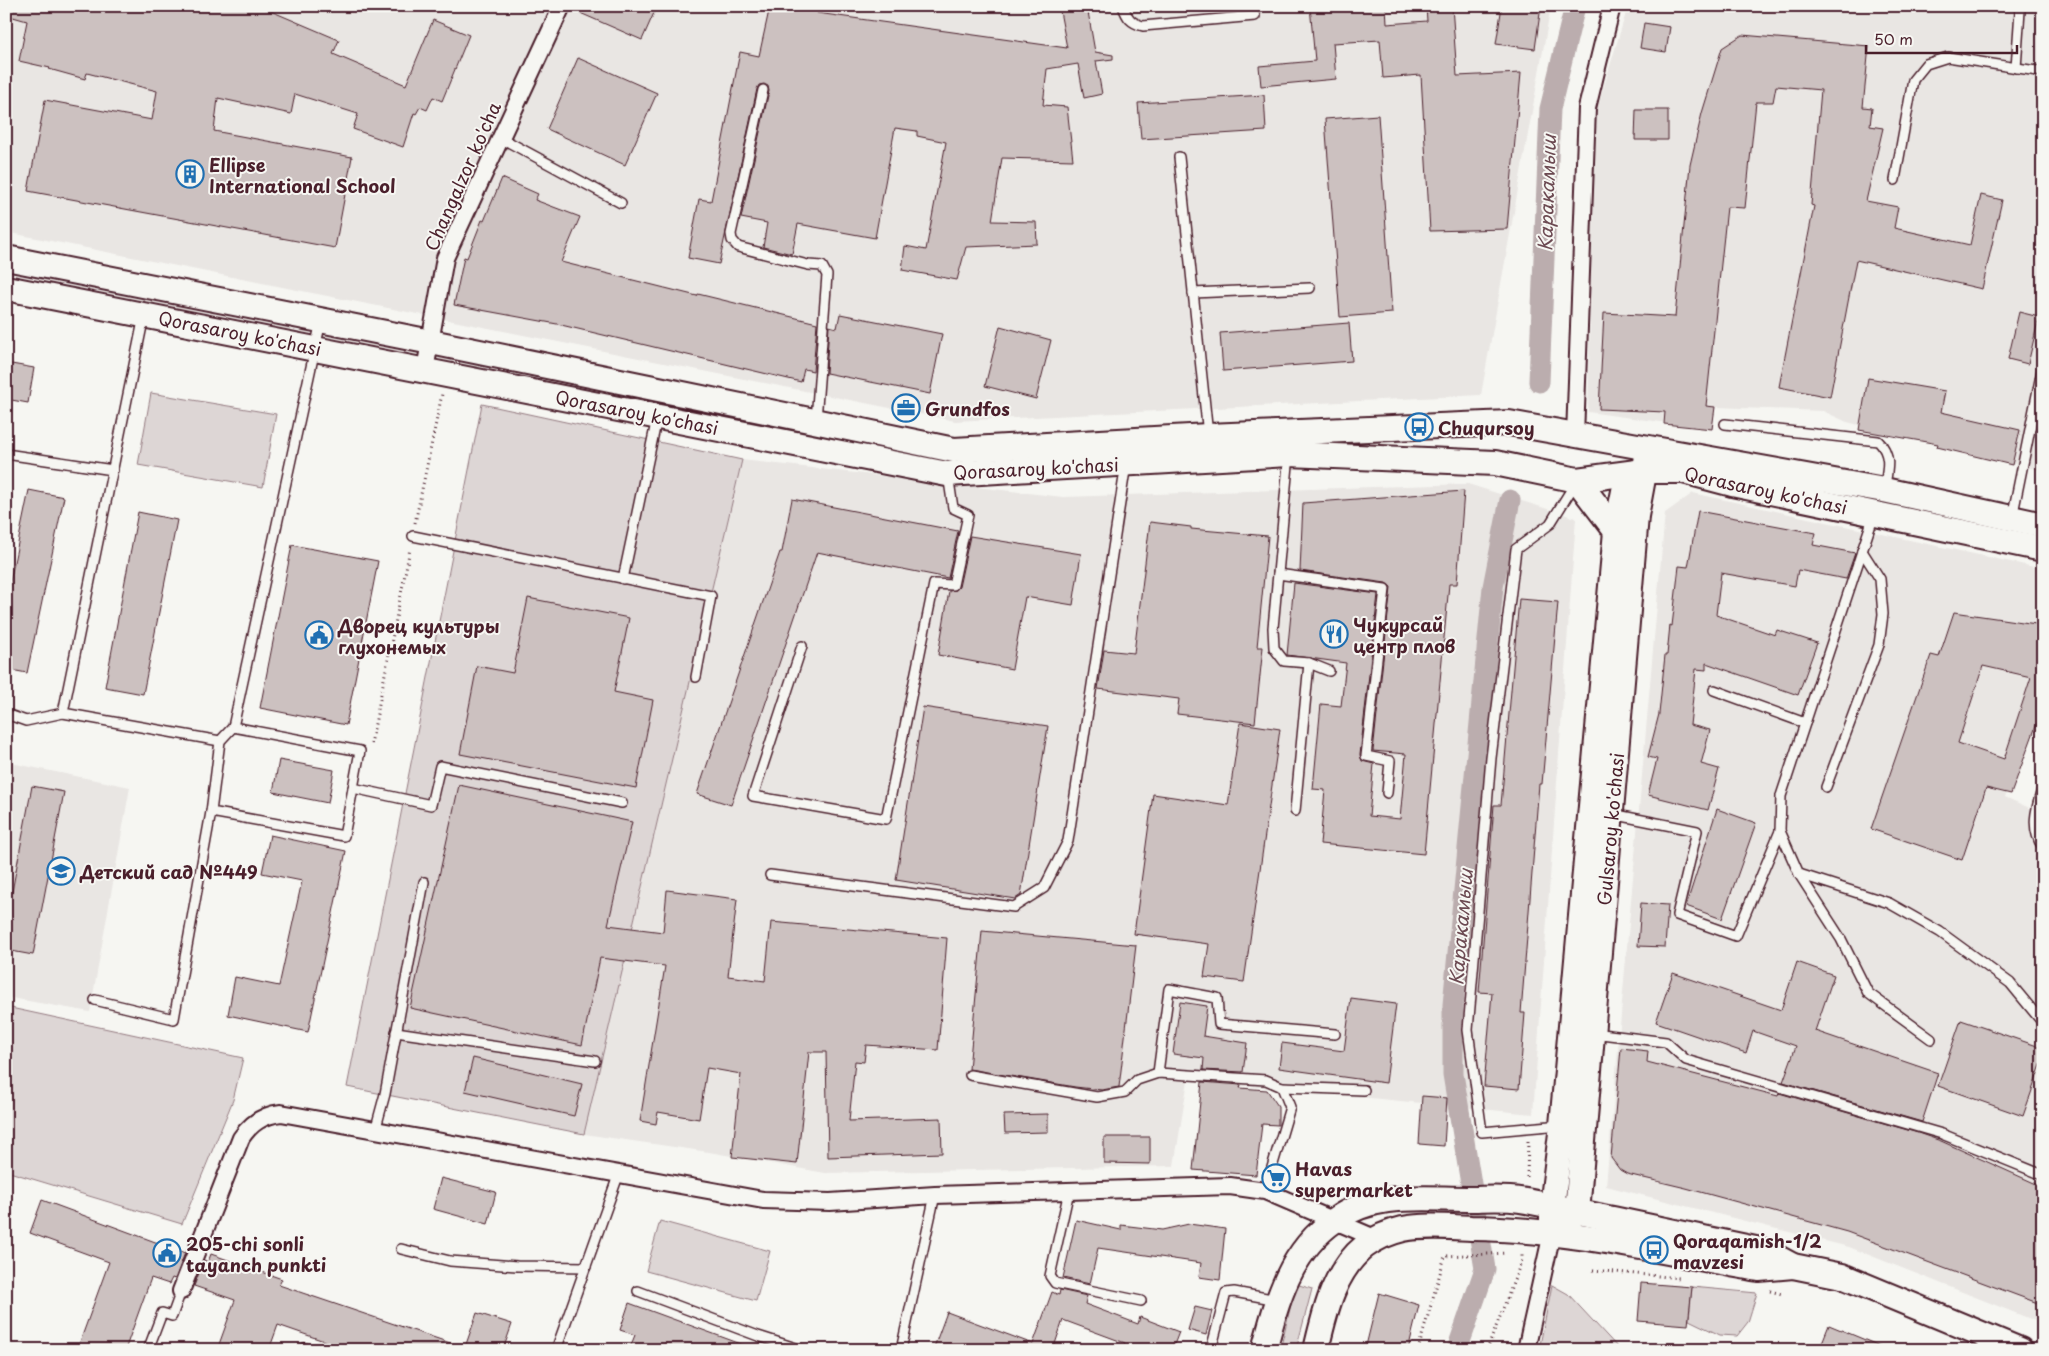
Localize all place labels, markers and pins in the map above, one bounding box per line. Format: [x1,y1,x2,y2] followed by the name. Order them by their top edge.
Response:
[209,151,396,199] place label: Ellipse International School
[175,159,205,189] building icon: Ellipse International School
[891,393,921,423] office icon: Grundfos
[925,395,1010,422] place label: Grundfos
[1404,412,1434,442] bus stop icon: Chuqursoy
[1438,414,1534,441] place label: Chuqursoy
[1353,611,1456,659] place label: Чукурсай центр плов
[337,612,500,660] place label: Дворец культуры глухонемых
[1319,619,1349,649] restaurant icon: Чукурсай центр плов
[304,620,334,650] public building icon: Дворец культуры глухонемых
[46,856,76,886] school or university icon: Детский сад №449
[79,858,258,885] place label: Детский сад №449
[1295,1155,1413,1203] place label: Havas supermarket
[1261,1163,1291,1193] supermarket icon: Havas supermarket
[1673,1227,1822,1275] place label: Qoraqamish-1/2 mavzesi
[186,1230,326,1278] place label: 205-chi sonli tayanch punkti
[1639,1235,1669,1265] bus stop icon: Qoraqamish-1/2 mavzesi
[152,1238,182,1268] public building icon: 205-chi sonli tayanch punkti

